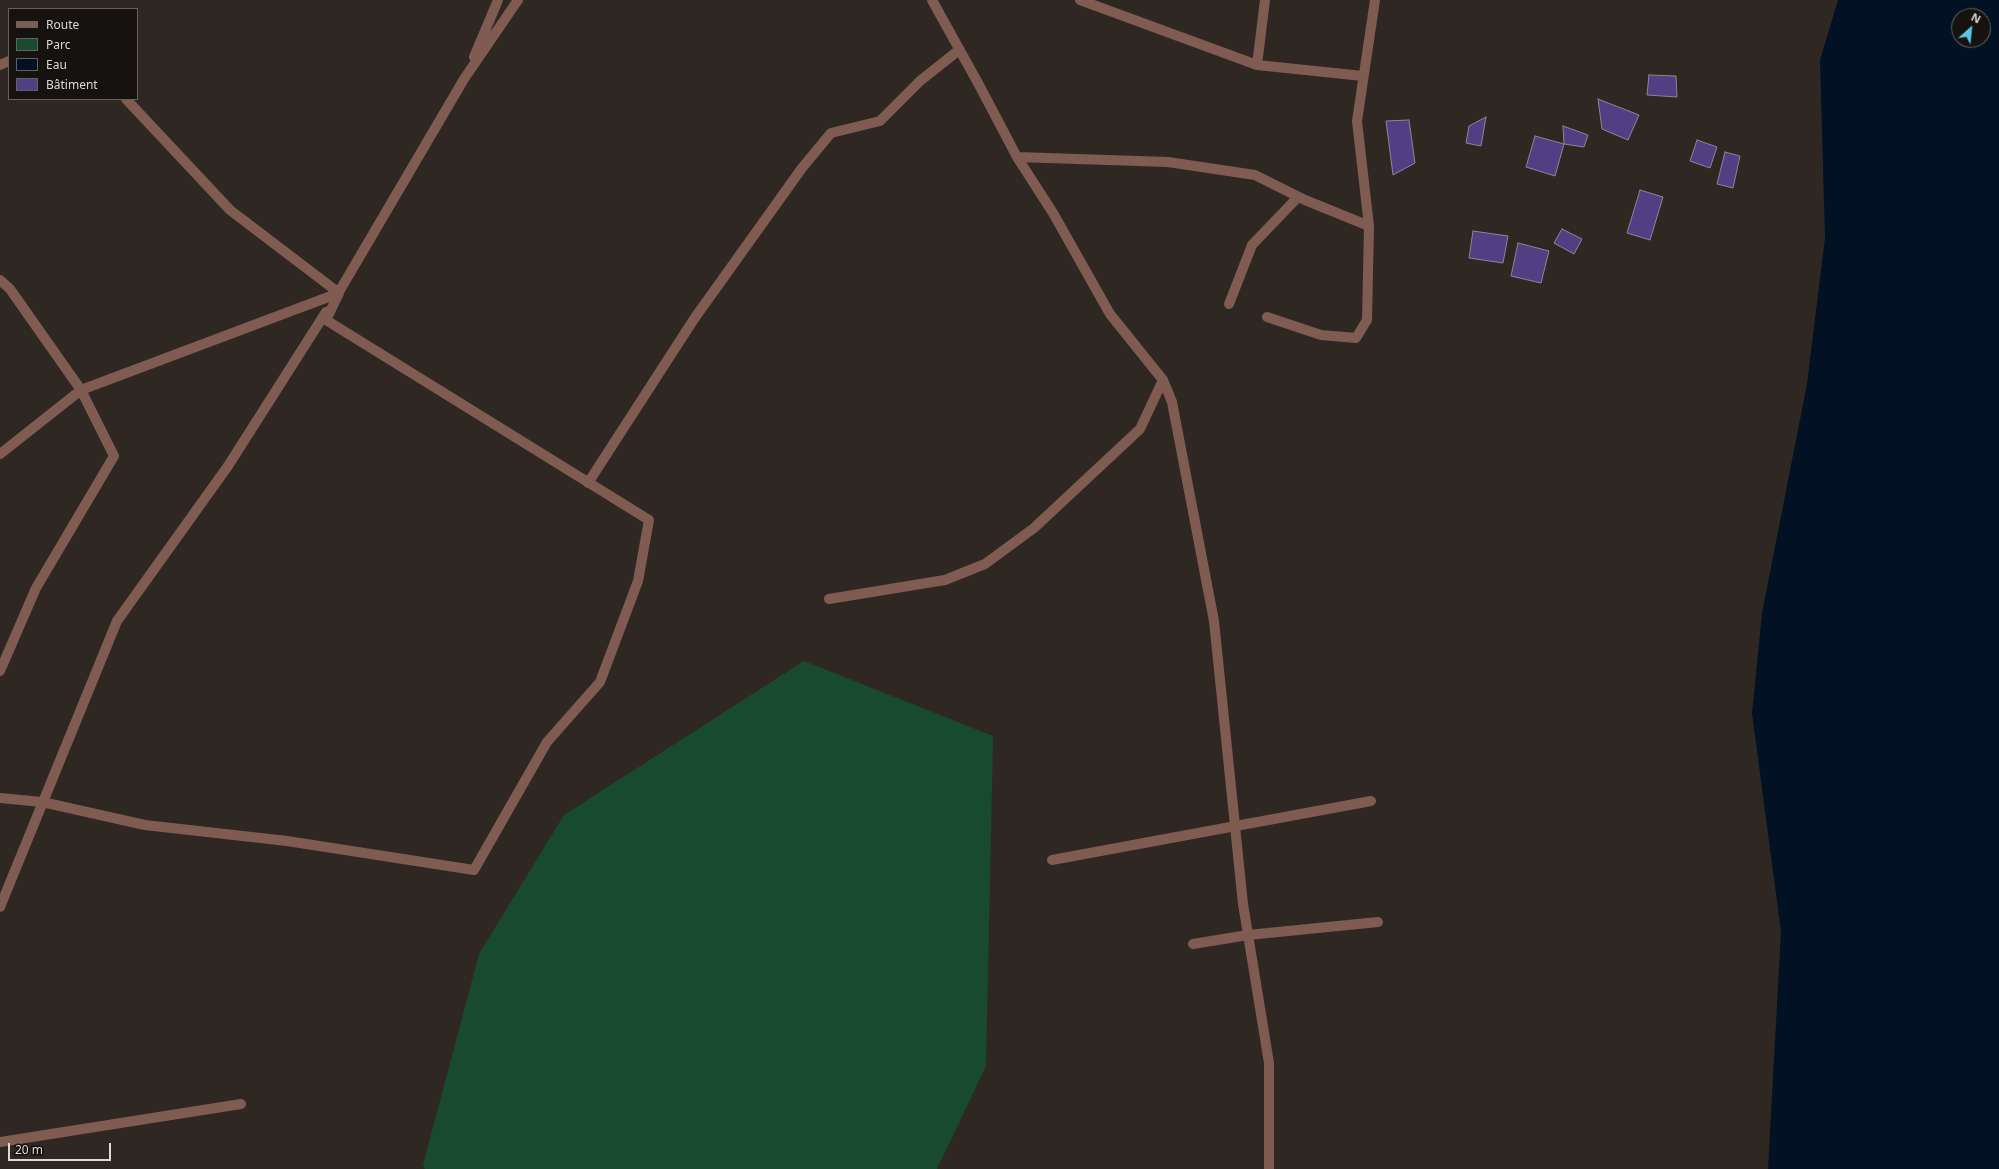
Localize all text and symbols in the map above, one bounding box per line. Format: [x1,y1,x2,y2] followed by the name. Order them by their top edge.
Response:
[8,8,138,100] legend
[1951,8,1991,48] north arrow
[1969,9,1984,26] text: N
[46,16,79,33] text: Route
[46,36,70,53] text: Parc
[46,56,67,73] text: Eau
[46,76,98,93] text: Bâtiment
[10,1135,113,1161] scale bar
[15,1141,43,1158] text: 20 m

